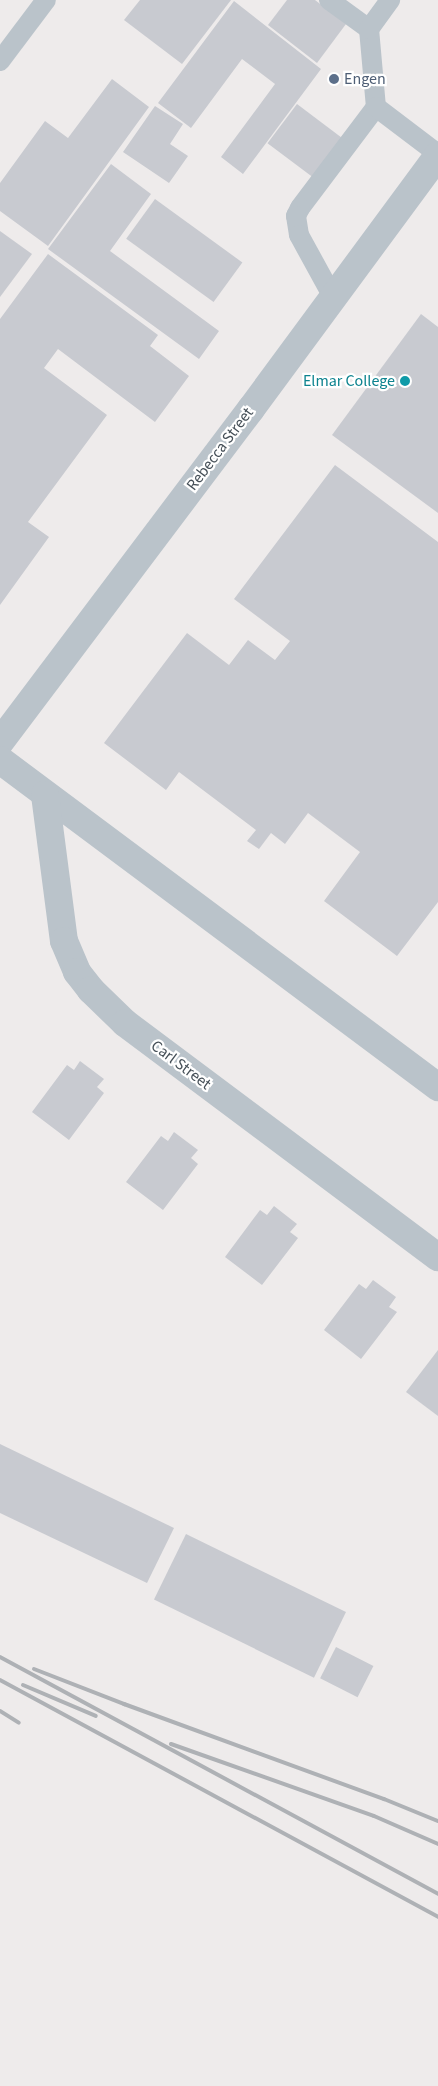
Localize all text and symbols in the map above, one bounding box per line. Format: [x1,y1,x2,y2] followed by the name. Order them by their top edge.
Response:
[344,69,386,89] place label: Engen
[328,73,340,85] marker: Engen
[303,371,395,391] place label: Elmar College
[399,375,411,387] marker: Elmar College
[183,404,257,494] street label: Rebecca Street
[147,1036,215,1094] street label: Carl Street

